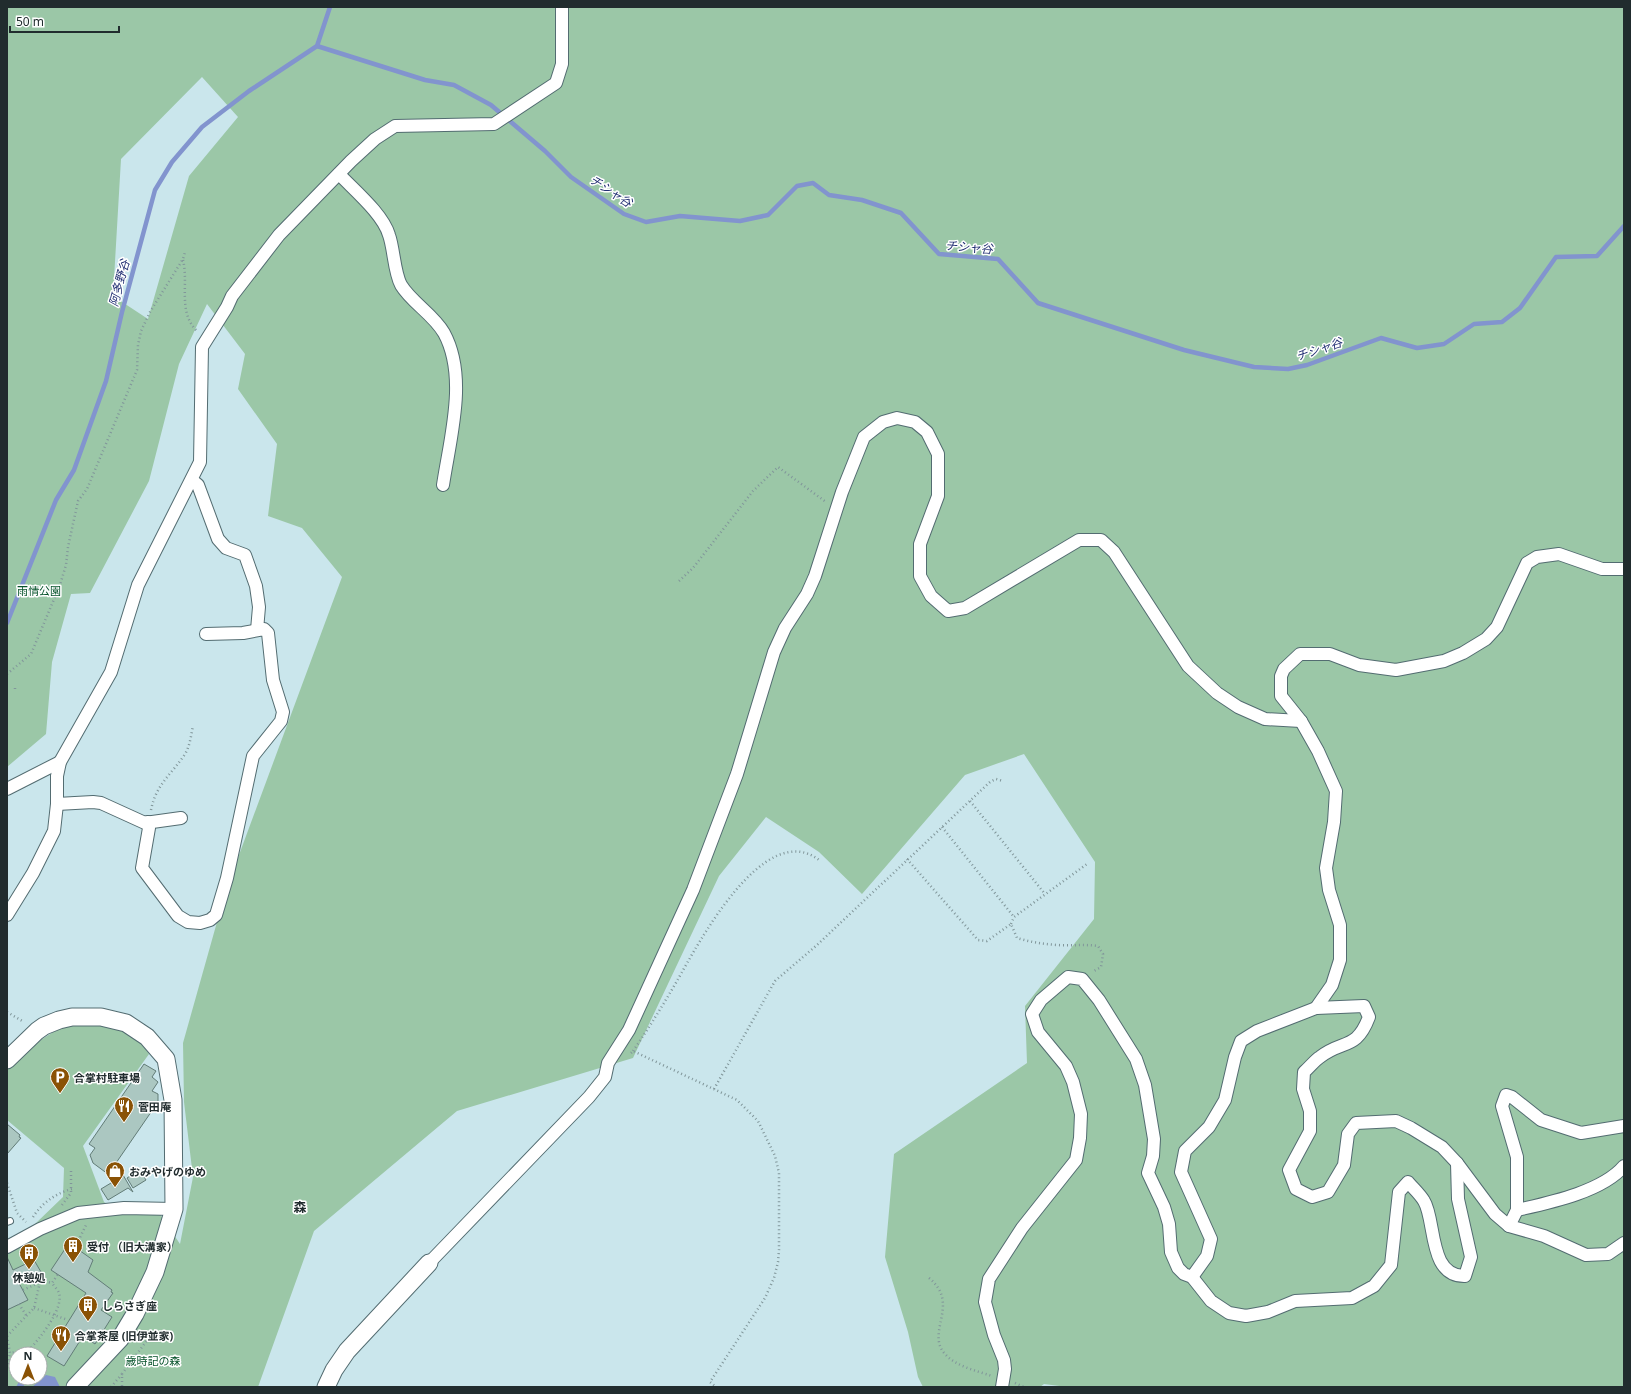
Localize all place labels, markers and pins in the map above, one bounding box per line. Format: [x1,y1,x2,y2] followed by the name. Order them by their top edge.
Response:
[49,1066,71,1094] parking icon: 合掌村駐車場
[74,1070,140,1085] place label: 合掌村駐車場
[113,1095,135,1123] restaurant icon: 菅田庵
[138,1099,172,1114] place label: 菅田庵
[104,1160,126,1188] shop icon: おみやげのゆめ
[129,1164,206,1179] place label: おみやげのゆめ
[62,1235,84,1263] building icon: 受付 （旧大溝家）
[87,1239,178,1254] place label: 受付 （旧大溝家）
[18,1242,40,1270] building icon: 休憩処
[13,1270,46,1285] place label: 休憩処
[77,1294,99,1322] building icon: しらさぎ座
[102,1298,157,1313] place label: しらさぎ座
[50,1324,72,1352] restaurant icon: 合掌茶屋 (旧伊並家)
[75,1328,174,1343] place label: 合掌茶屋 (旧伊並家)

